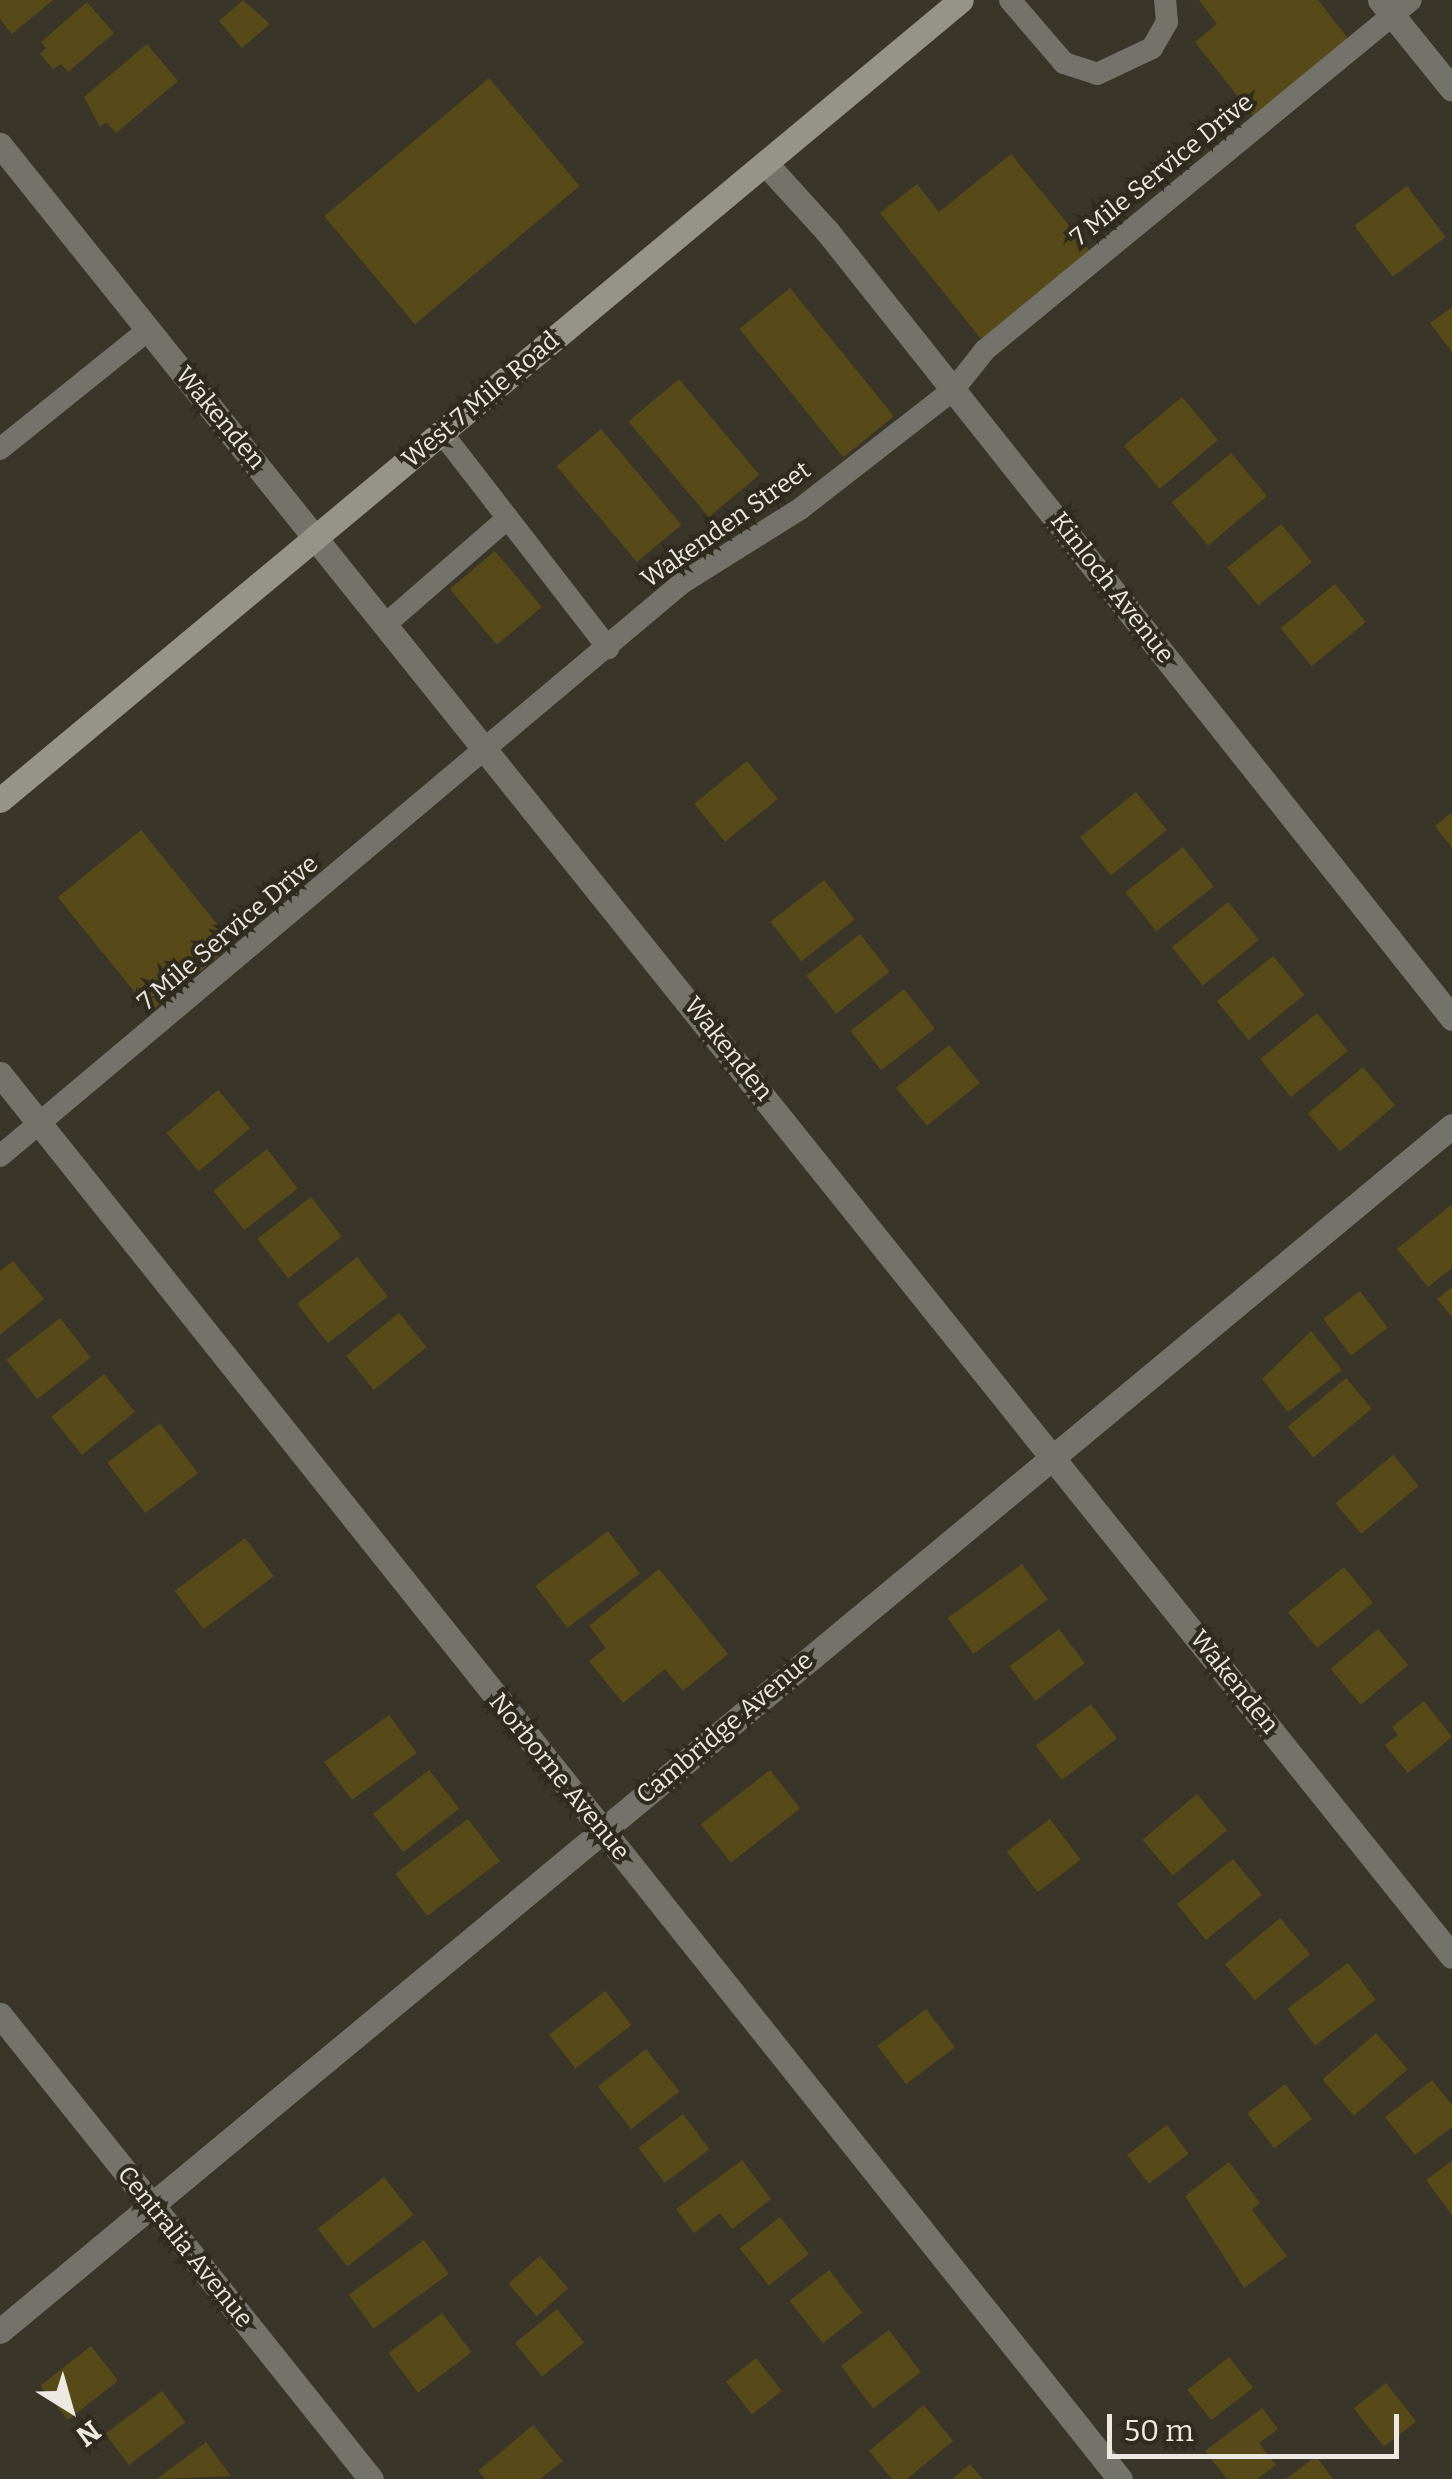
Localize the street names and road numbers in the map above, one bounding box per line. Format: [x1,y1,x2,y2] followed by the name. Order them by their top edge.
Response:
[1065,87,1259,253] street label: 7 Mile Service Drive
[397,326,565,474] street label: West 7 Mile Road
[169,361,271,475] street label: Wakenden
[636,455,816,595] street label: Wakenden Street
[1044,507,1180,669] street label: Kinloch Avenue
[132,849,324,1017] street label: 7 Mile Service Drive
[677,991,779,1107] street label: Wakenden
[1183,1624,1285,1740] street label: Wakenden
[631,1646,819,1810] street label: Cambridge Avenue
[482,1687,636,1867] street label: Norborne Avenue
[111,2160,259,2334] street label: Centralia Avenue

